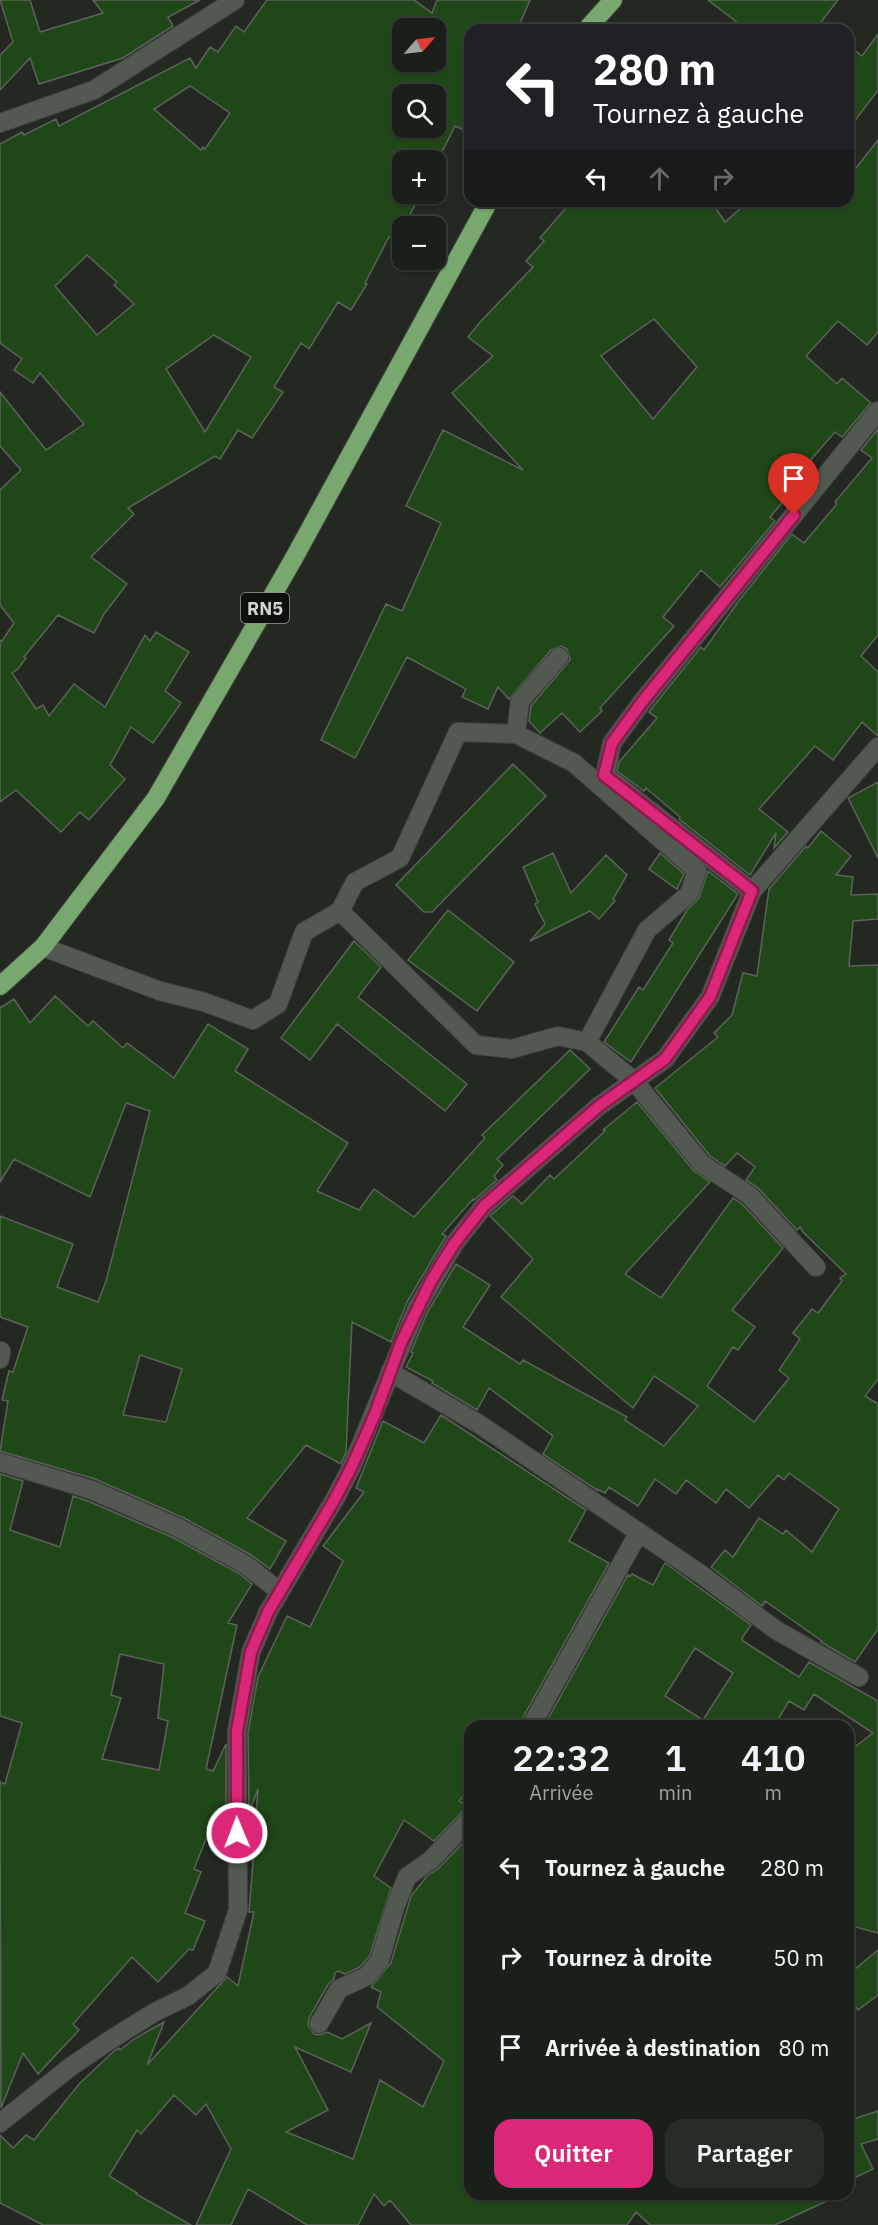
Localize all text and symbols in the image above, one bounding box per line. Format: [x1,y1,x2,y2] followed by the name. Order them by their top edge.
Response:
[392,18,446,72] north arrow
[392,18,446,270] map controls
[593,42,716,97] text: 280 m
[494,48,572,126] icon: left
[392,84,446,138] button: search
[593,95,804,130] text: Tournez à gauche
[392,150,446,204] button: +
[580,162,613,195] icon: left
[643,162,676,195] icon: ahead
[706,162,739,195] icon: right
[392,216,446,270] button: −
[768,453,819,515] pin
[777,462,810,495] icon: arrive
[241,593,289,623] road number: RN5
[512,1734,610,1781] text: 22:32
[665,1734,686,1781] text: 1
[741,1734,806,1781] text: 410
[529,1779,593,1806] text: Arrivée
[659,1779,692,1806] text: min
[764,1779,782,1806] text: m
[205,1801,269,1865] position arrow
[494,1851,527,1884] icon: left
[545,1853,725,1882] text: Tournez à gauche
[760,1853,824,1882] text: 280 m
[494,1941,527,1974] icon: right
[545,1943,712,1972] text: Tournez à droite
[773,1943,824,1972] text: 50 m
[494,2031,527,2064] icon: arrive
[545,2033,761,2062] text: Arrivée à destination
[779,2033,829,2062] text: 80 m
[494,2119,653,2188] button: Quitter
[665,2119,824,2188] button: Partager

